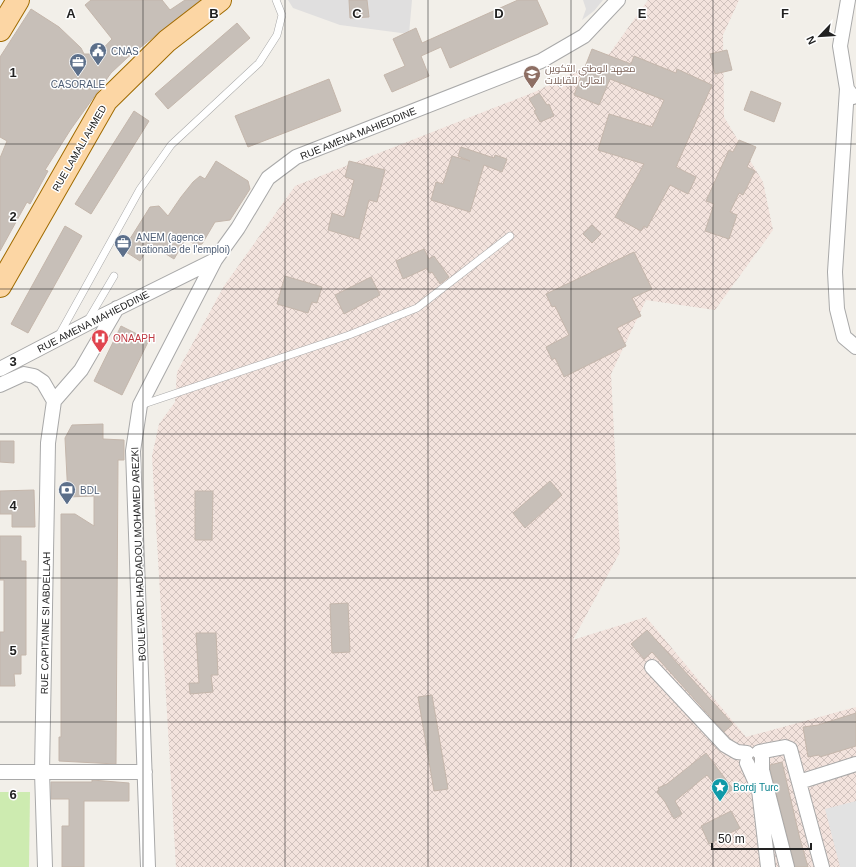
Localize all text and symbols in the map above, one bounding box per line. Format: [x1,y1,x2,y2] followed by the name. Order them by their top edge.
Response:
[66,6,76,21] text: A
[209,6,219,21] text: B
[352,6,362,21] text: C
[494,6,504,21] text: D
[638,6,647,21] text: E
[781,6,789,21] text: F
[800,16,840,56] north arrow
[804,34,818,46] text: N
[88,41,108,66] public building icon: CNAS
[111,46,139,57] place label: CNAS
[68,52,88,77] office icon: CASORALE
[545,63,635,88] place label: معهد الوطني التكوين العالي للقابلات
[522,64,542,89] school or university icon: معهد الوطني التكوين العالي للقابلات
[9,65,17,80] text: 1
[51,79,106,90] place label: CASORALE
[50,103,109,193] street label: RUE LAMALI AHMED
[299,105,418,162] street label: RUE AMENA MAHIEDDINE
[9,209,17,224] text: 2
[136,232,230,255] place label: ANEM (agence nationale de l'emploi)
[113,233,133,258] office icon: ANEM (agence nationale de l'emploi)
[36,288,151,354] street label: RUE AMENA MAHIEDDINE
[90,328,110,353] hospital icon: ONAAPH
[113,333,155,344] place label: ONAAPH
[9,354,17,369] text: 3
[129,447,148,661] street label: BOULEVARD HADDADOU MOHAMED AREZKI
[57,480,77,505] bank icon: BDL
[80,485,100,496] place label: BDL
[9,498,17,513] text: 4
[39,552,52,694] street label: RUE CAPITAINE SI ABDELLAH
[9,643,17,658] text: 5
[710,777,730,802] place icon: Bordj Turc
[733,782,779,793] place label: Bordj Turc
[9,787,17,802] text: 6
[712,825,811,851] scale bar
[718,832,745,846] text: 50 m

